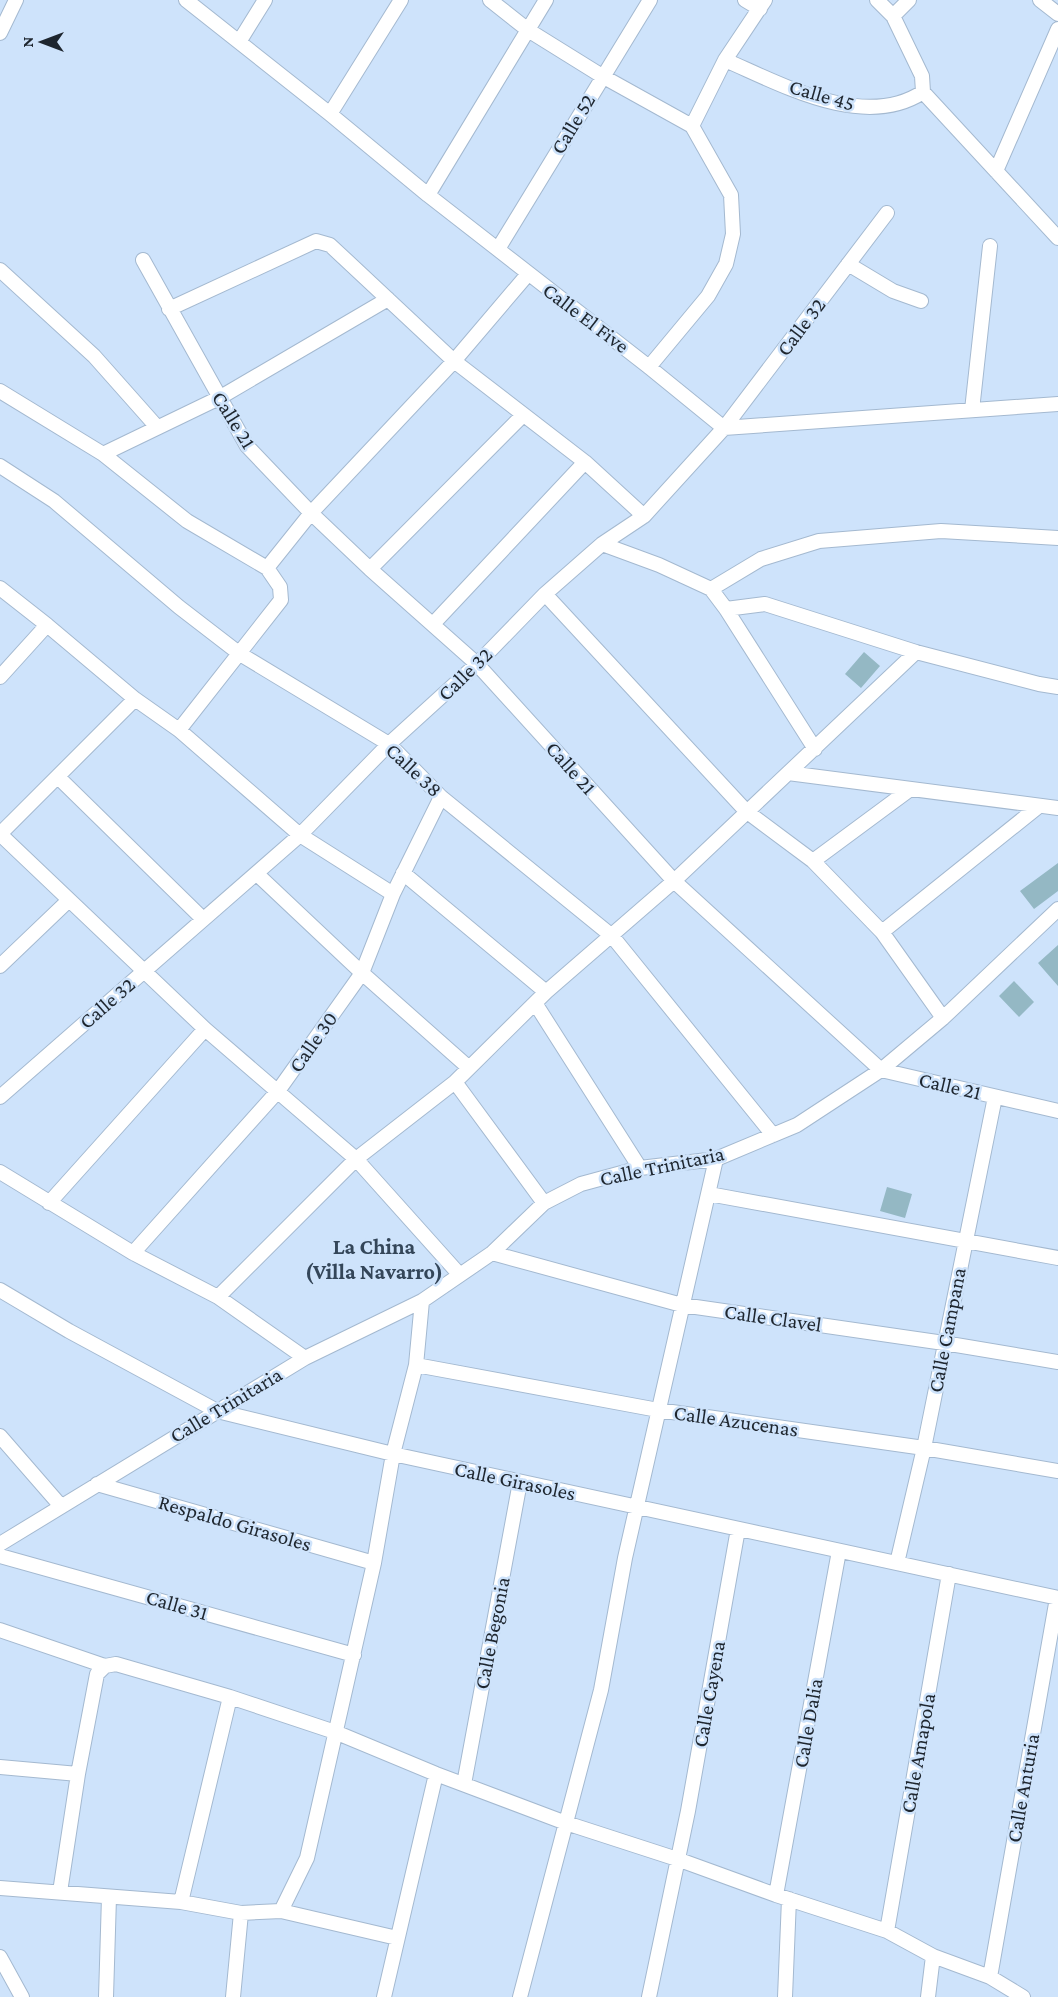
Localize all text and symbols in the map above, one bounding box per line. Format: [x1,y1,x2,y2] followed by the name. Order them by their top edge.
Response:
[12,12,72,72] north arrow
[19,36,36,47] text: N
[787,74,857,116] street label: Calle 45
[546,90,600,158] street label: Calle 52
[538,278,634,358] street label: Calle El Five
[772,293,830,361] street label: Calle 32
[207,387,261,453] street label: Calle 21
[433,642,497,706] street label: Calle 32
[541,736,601,800] street label: Calle 21
[381,738,447,802] street label: Calle 38
[74,972,140,1034] street label: Calle 32
[284,1007,342,1077] street label: Calle 30
[917,1067,984,1105] street label: Calle 21
[598,1141,727,1191] street label: Calle Trinitaria
[305,1234,443,1285] district label: La China (Villa Navarro)
[923,1265,971,1395] street label: Calle Campana
[723,1299,823,1337] street label: Calle Clavel
[166,1362,287,1448] street label: Calle Trinitaria
[672,1400,800,1442] street label: Calle Azucenas
[452,1456,578,1506] street label: Calle Girasoles
[156,1490,314,1556] street label: Respaldo Girasoles
[469,1575,515,1691] street label: Calle Begonia
[143,1585,211,1625] street label: Calle 31
[688,1639,730,1749] street label: Calle Cayena
[788,1676,828,1770] street label: Calle Dalia
[896,1691,940,1815] street label: Calle Amapola
[1002,1731,1044,1844] street label: Calle Anturia

